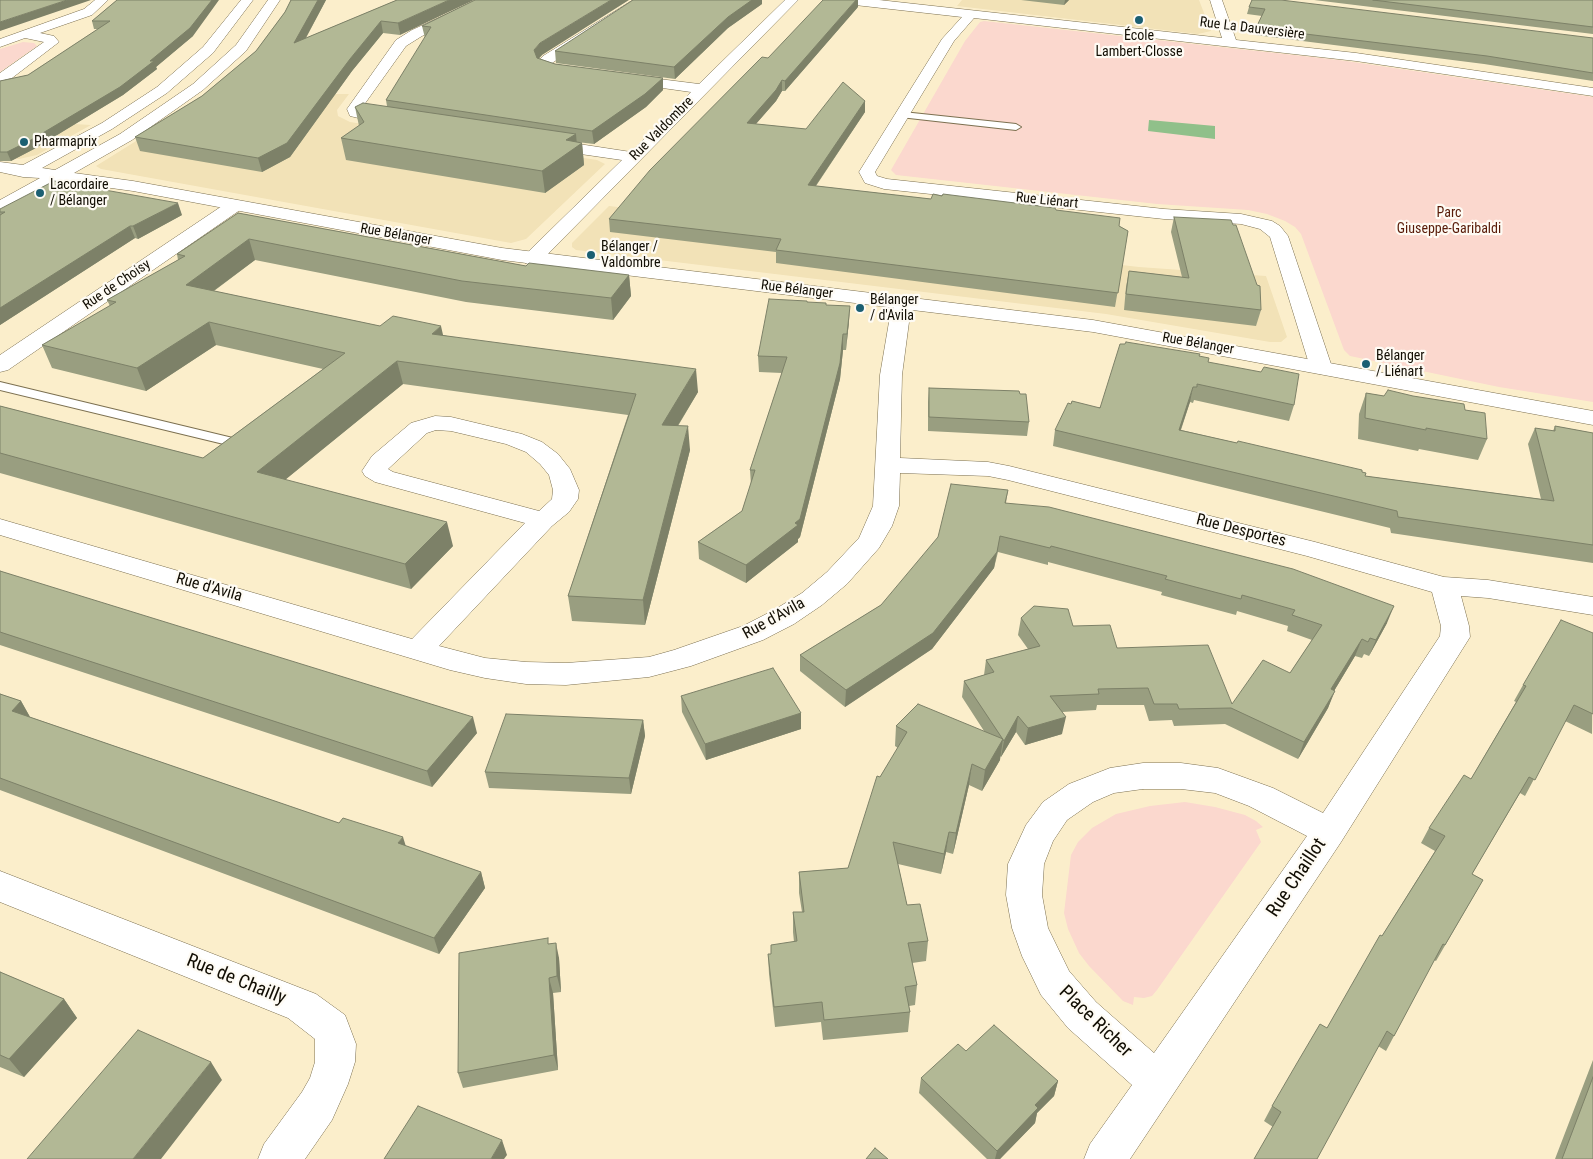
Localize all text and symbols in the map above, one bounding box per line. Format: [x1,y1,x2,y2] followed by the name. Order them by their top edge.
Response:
[1133,14,1145,26] marker: École Lambert-Closse
[1199,14,1305,44] street label: Rue La Dauversière
[1095,28,1183,60] place label: École Lambert-Closse
[627,94,697,164] street label: Rue Valdombre
[34,134,97,150] place label: Pharmaprix
[18,136,30,148] marker: Pharmaprix
[50,177,109,210] place label: Lacordaire / Bélanger
[34,187,46,199] marker: Lacordaire / Bélanger
[1015,189,1079,213] street label: Rue Liénart
[1397,205,1501,238] park label: Parc Giuseppe-Garibaldi
[359,220,433,250] street label: Rue Bélanger
[601,239,661,272] place label: Bélanger / Valdombre
[585,249,597,261] marker: Bélanger / Valdombre
[80,256,154,314] street label: Rue de Choisy
[760,277,834,303] street label: Rue Bélanger
[870,292,919,324] place label: Bélanger / d'Avila
[854,302,866,314] marker: Bélanger / d'Avila
[1161,329,1235,359] street label: Rue Bélanger
[1376,348,1425,381] place label: Bélanger / Liénart
[1360,358,1372,370] marker: Bélanger / Liénart
[1194,511,1288,551] street label: Rue Desportes
[174,569,244,607] street label: Rue d'Avila
[740,594,808,644] street label: Rue d'Avila
[1262,834,1332,922] street label: Rue Chaillot
[183,950,289,1010] street label: Rue de Chailly
[1054,981,1136,1063] street label: Place Richer

